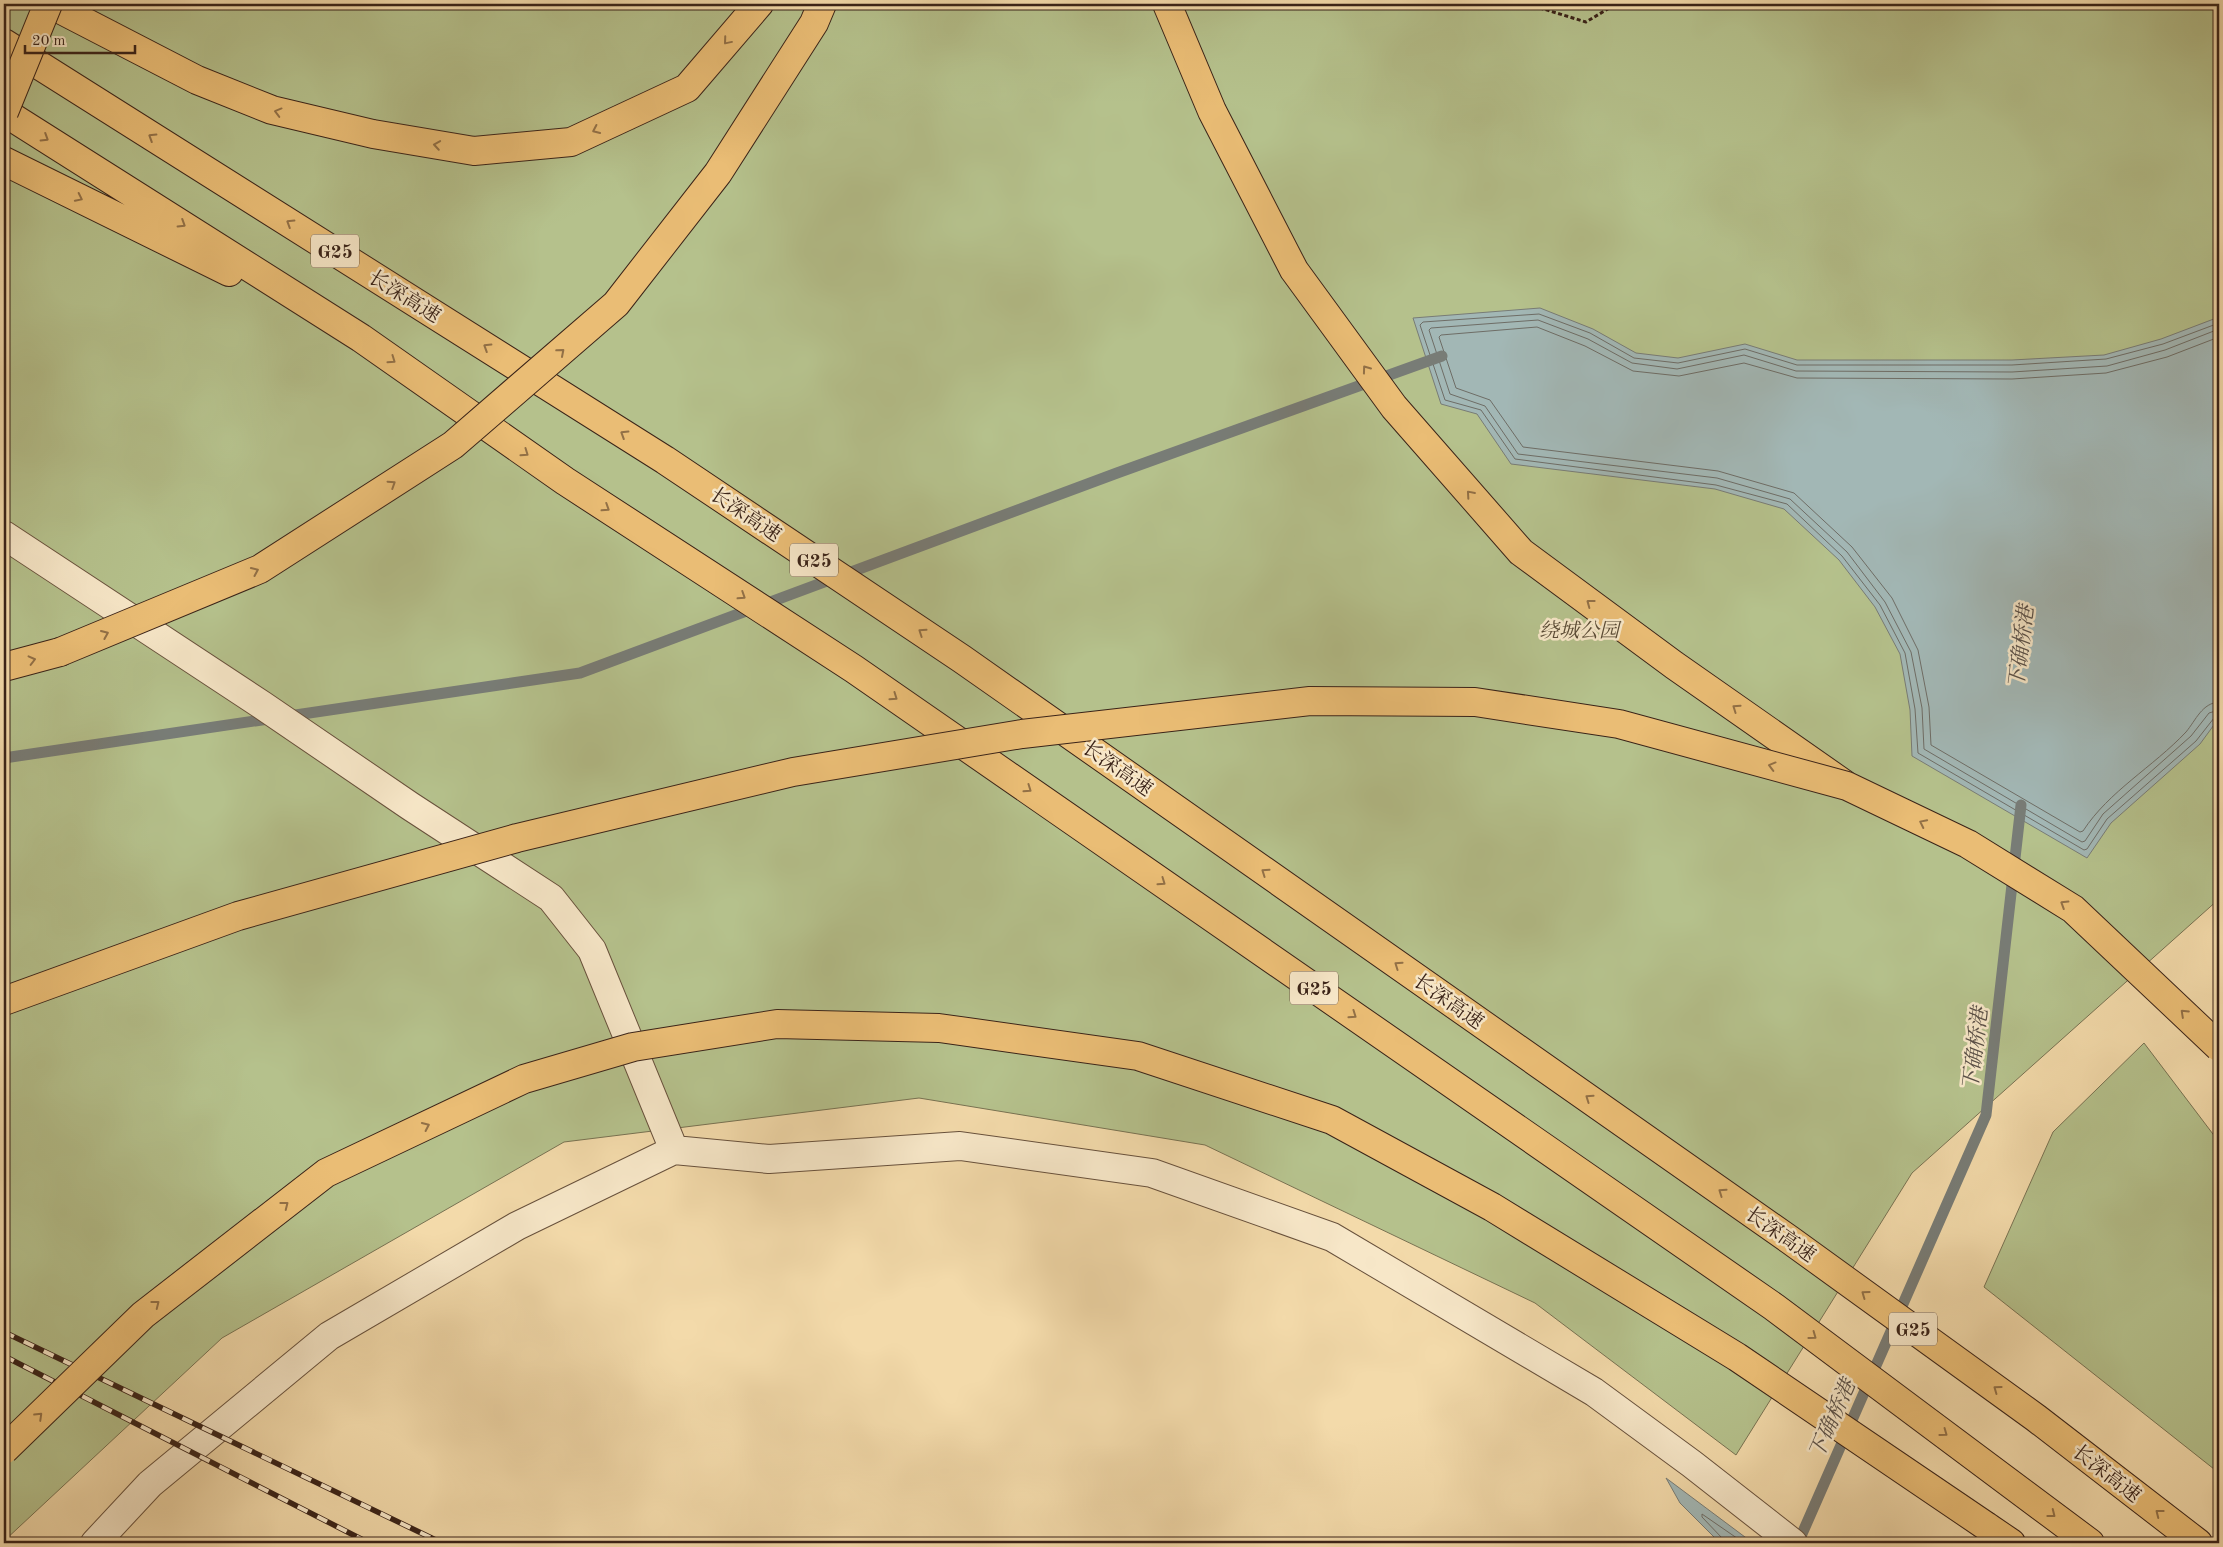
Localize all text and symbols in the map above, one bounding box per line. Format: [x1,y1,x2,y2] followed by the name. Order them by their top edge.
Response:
[25,22,135,54] scale bar
[32,34,66,49] text: 20 m
[725,35,733,44] one-way arrow
[274,107,282,117] one-way arrow
[592,124,601,135] one-way arrow
[40,131,49,141] one-way arrow
[149,133,158,143] one-way arrow
[432,140,441,150] one-way arrow
[74,192,83,202] one-way arrow
[177,218,186,228] one-way arrow
[286,220,295,230] one-way arrow
[311,235,359,268] road number: G25
[365,266,444,327] street label: 长深高速
[483,344,492,354] one-way arrow
[555,349,564,358] one-way arrow
[387,354,396,363] one-way arrow
[1363,365,1372,375] one-way arrow
[621,430,630,440] one-way arrow
[519,447,529,456] one-way arrow
[387,481,396,491] one-way arrow
[706,483,785,546] street label: 长深高速
[1467,490,1476,499] one-way arrow
[600,502,610,511] one-way arrow
[790,544,838,576] road number: G25
[249,567,258,577] one-way arrow
[737,590,746,600] one-way arrow
[1587,600,1596,608] one-way arrow
[2005,601,2038,690] water label: 下确桥港
[1539,620,1622,642] park label: 绕城公园
[100,629,109,640] one-way arrow
[918,629,928,638] one-way arrow
[27,655,35,665] one-way arrow
[889,691,898,700] one-way arrow
[1732,705,1741,714] one-way arrow
[1078,737,1157,801] street label: 长深高速
[1768,761,1776,771] one-way arrow
[1022,783,1032,792] one-way arrow
[1919,819,1928,829] one-way arrow
[1261,869,1271,878] one-way arrow
[1156,876,1165,885] one-way arrow
[2061,900,2070,910] one-way arrow
[1394,962,1404,971] one-way arrow
[1409,970,1488,1034] street label: 长深高速
[1290,971,1338,1004] road number: G25
[1959,1003,1992,1092] water label: 下确桥港
[1347,1009,1356,1018] one-way arrow
[2180,1010,2189,1019] one-way arrow
[1586,1096,1595,1104] one-way arrow
[421,1121,430,1132] one-way arrow
[1718,1189,1728,1198] one-way arrow
[279,1202,288,1210] one-way arrow
[1741,1203,1820,1267] street label: 长深高速
[1861,1291,1871,1300] one-way arrow
[151,1301,160,1310] one-way arrow
[1889,1312,1937,1346] road number: G25
[1807,1330,1817,1339] one-way arrow
[1805,1373,1861,1462] water label: 下确桥港
[1993,1386,2003,1395] one-way arrow
[33,1413,42,1422] one-way arrow
[1938,1427,1948,1436] one-way arrow
[2068,1440,2145,1507] street label: 长深高速
[2046,1508,2056,1517] one-way arrow
[2156,1511,2165,1519] one-way arrow

